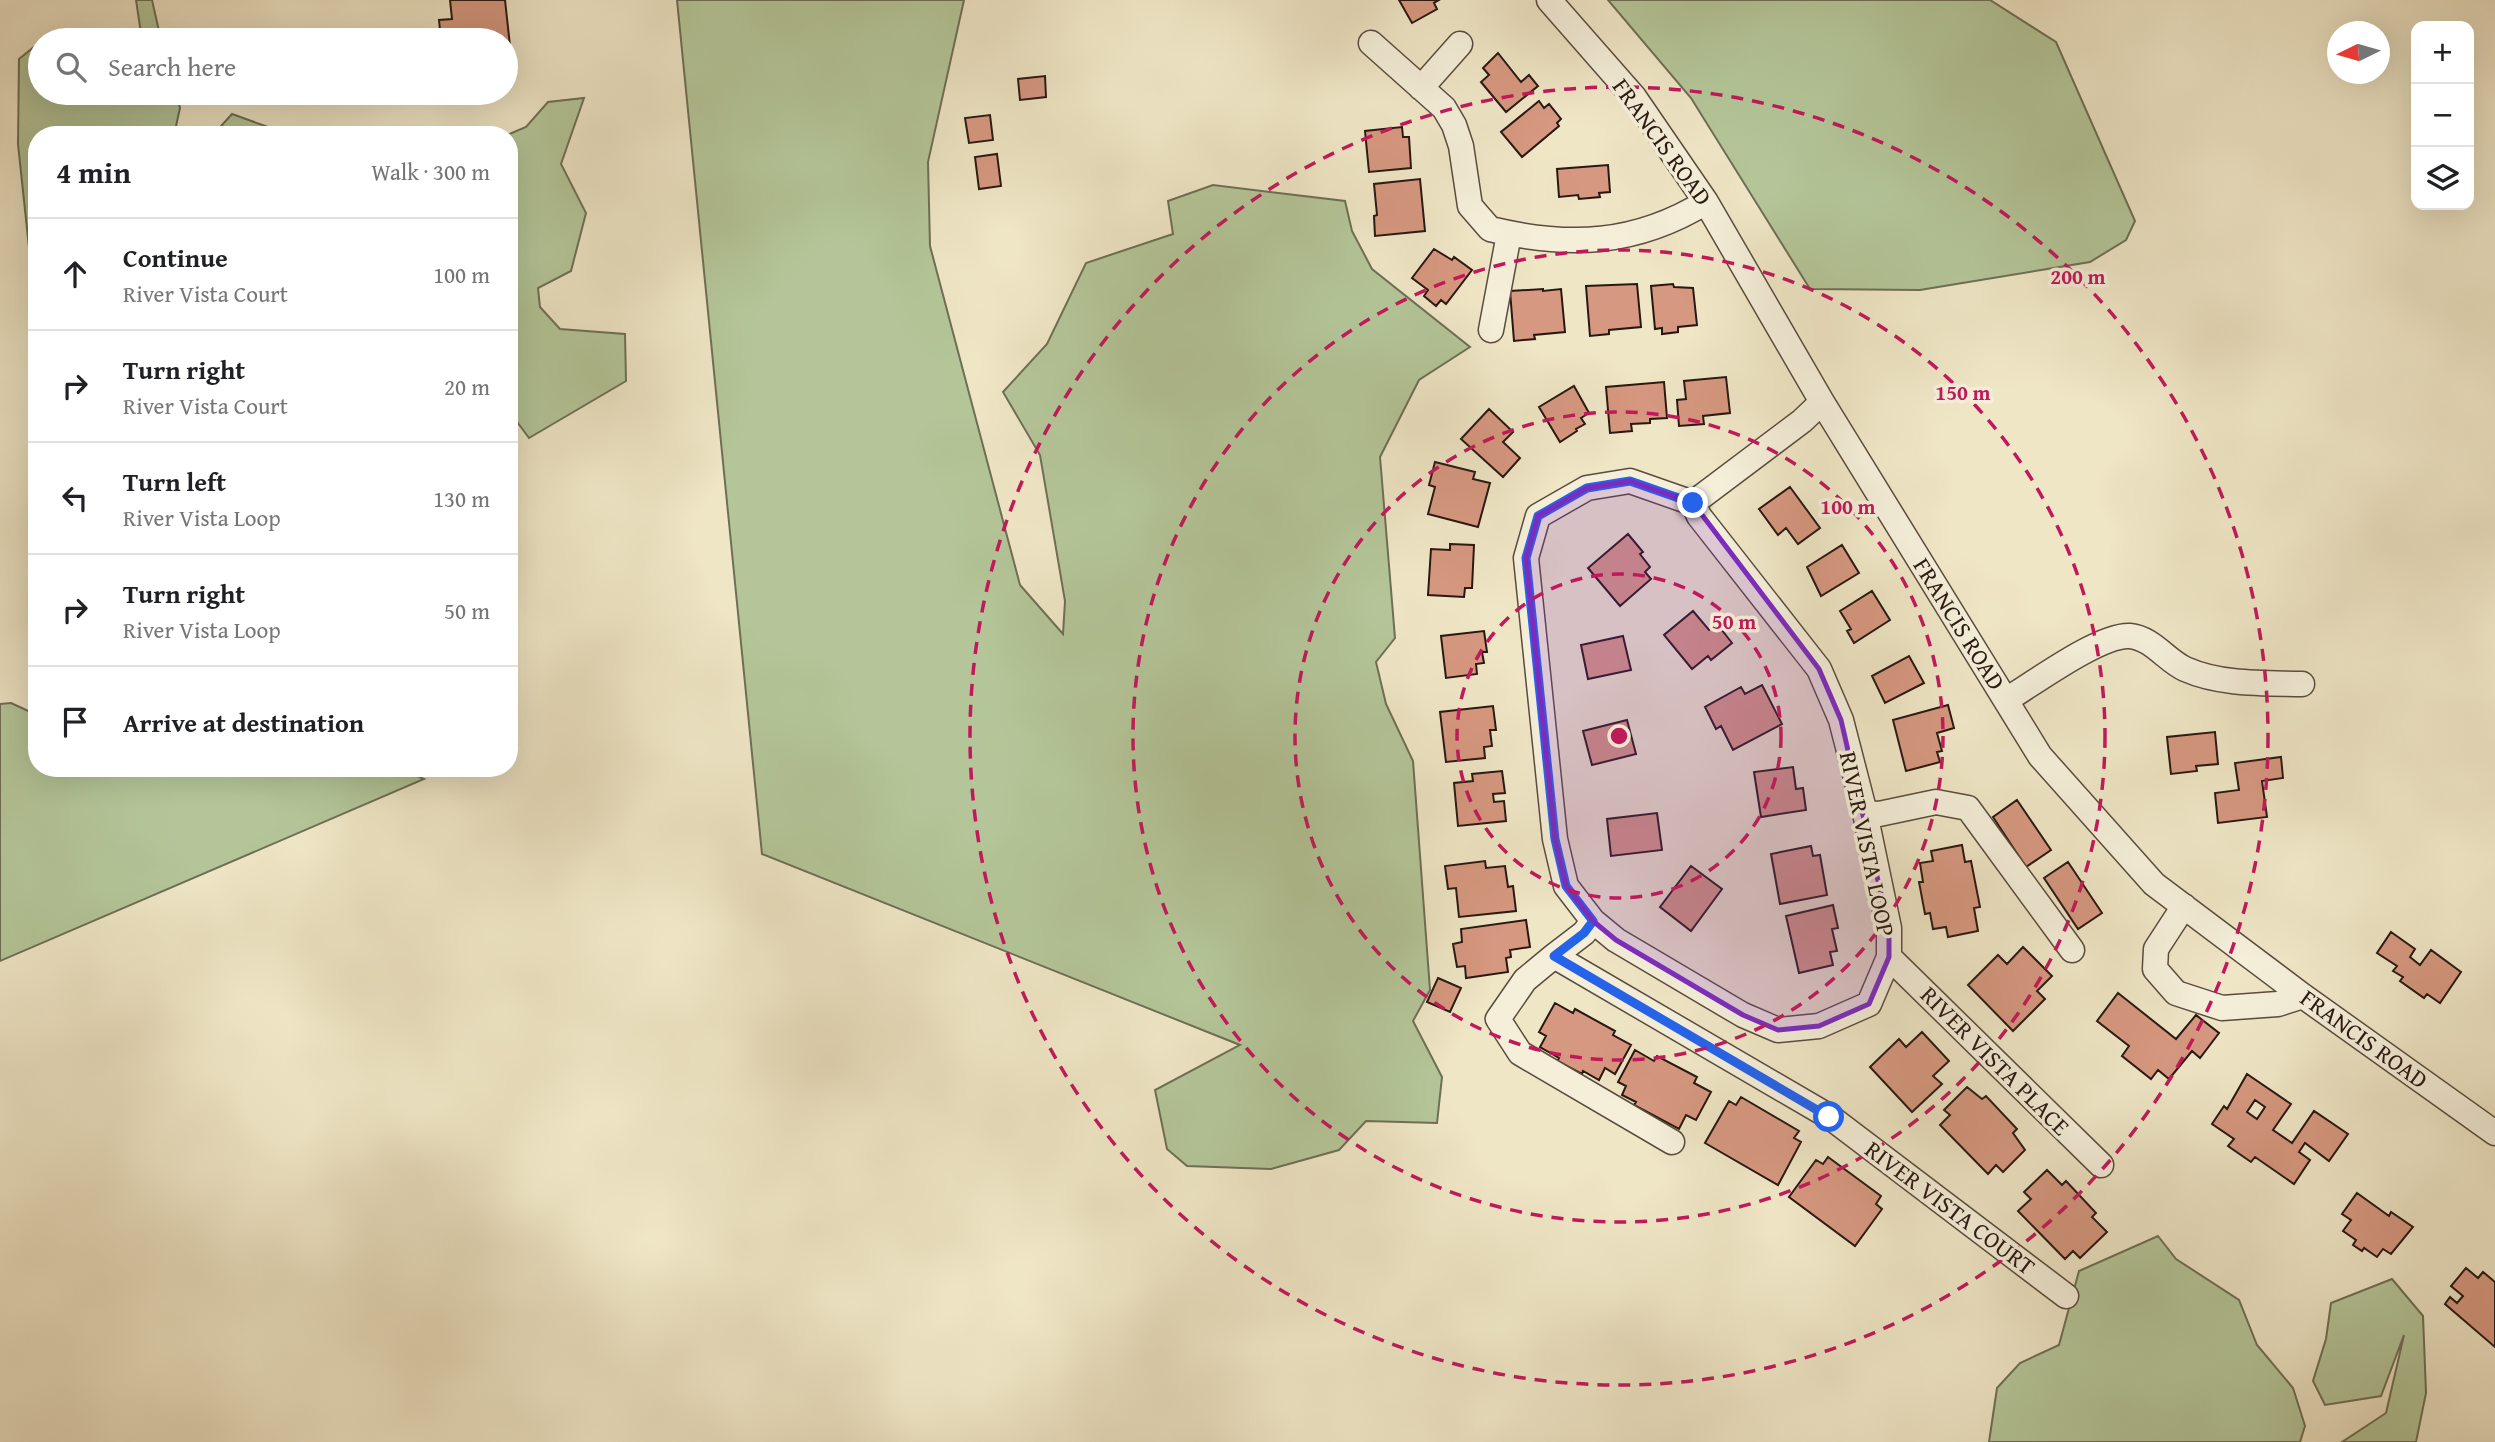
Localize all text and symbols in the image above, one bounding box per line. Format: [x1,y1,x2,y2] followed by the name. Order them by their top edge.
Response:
[2327,21,2390,84] north arrow
[2411,21,2474,210] map controls
[2411,21,2474,84] button: +
[28,28,518,105] search box
[108,47,236,86] text: Search here
[52,48,90,86] icon: search
[1604,71,1721,213] street label: FRANCIS ROAD
[2411,84,2474,147] button: −
[2411,147,2474,210] button: layers
[56,150,131,194] text: 4 min
[371,155,490,188] text: Walk · 300 m
[123,238,228,277] text: Continue
[56,255,94,293] icon: ahead
[433,258,490,291] text: 100 m
[2050,261,2106,292] text: 200 m
[123,277,288,310] text: River Vista Court
[123,350,245,389] text: Turn right
[56,367,94,405] icon: right
[444,370,490,403] text: 20 m
[1935,377,1991,408] text: 150 m
[123,389,288,422] text: River Vista Court
[123,462,226,501] text: Turn left
[56,479,94,517] icon: left
[433,482,490,515] text: 130 m
[1677,487,1708,518] route end
[1820,491,1876,522] text: 100 m
[123,501,281,534] text: River Vista Loop
[1905,551,2014,697] street label: FRANCIS ROAD
[123,574,245,613] text: Turn right
[56,591,94,629] icon: right
[444,594,490,627] text: 50 m
[1712,606,1756,637] text: 50 m
[123,613,281,646] text: River Vista Loop
[56,703,94,741] icon: arrive
[123,703,364,742] text: Arrive at destination
[1607,724,1631,748] centre of rings
[1831,748,1904,940] street label: RIVER VISTA LOOP
[1913,978,2078,1143] street label: RIVER VISTA PLACE
[2293,980,2435,1097] street label: FRANCIS ROAD
[1813,1101,1844,1132] route start
[1858,1132,2043,1283] street label: RIVER VISTA COURT

